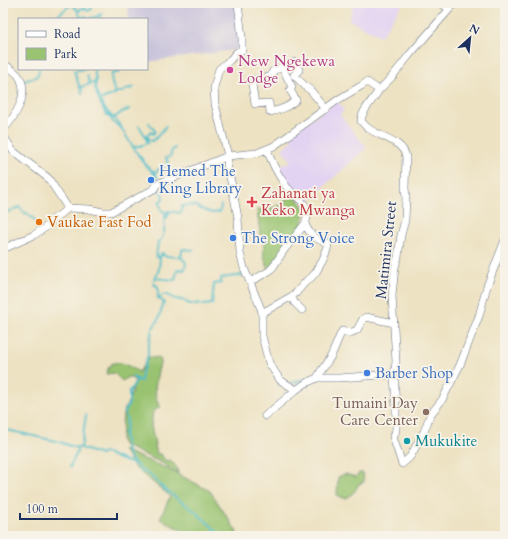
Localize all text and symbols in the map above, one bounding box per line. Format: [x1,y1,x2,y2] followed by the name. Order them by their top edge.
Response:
[18,18,148,70] legend
[450,18,490,58] north arrow
[467,21,482,39] text: N
[54,26,81,42] text: Road
[54,46,78,62] text: Park
[238,51,336,88] place label: New Ngekewa Lodge
[225,65,235,75] marker: New Ngekewa Lodge
[159,161,242,198] place label: Hemed The King Library
[146,175,156,185] marker: Hemed The King Library
[261,183,356,220] place label: Zahanati ya Keko Mwanga
[246,196,258,208] marker: Zahanati ya Keko Mwanga
[371,200,401,300] street label: Matimira Street
[47,212,152,232] place label: Vaukae Fast Fod
[34,217,44,227] marker: Vaukae Fast Fod
[241,228,355,248] place label: The Strong Voice
[228,233,238,243] marker: The Strong Voice
[375,363,453,383] place label: Barber Shop
[362,368,372,378] marker: Barber Shop
[332,393,419,430] place label: Tumaini Day Care Center
[421,407,431,417] marker: Tumaini Day Care Center
[415,431,478,451] place label: Mukukite
[402,436,412,446] marker: Mukukite
[20,495,117,521] scale bar
[26,501,59,517] text: 100 m

